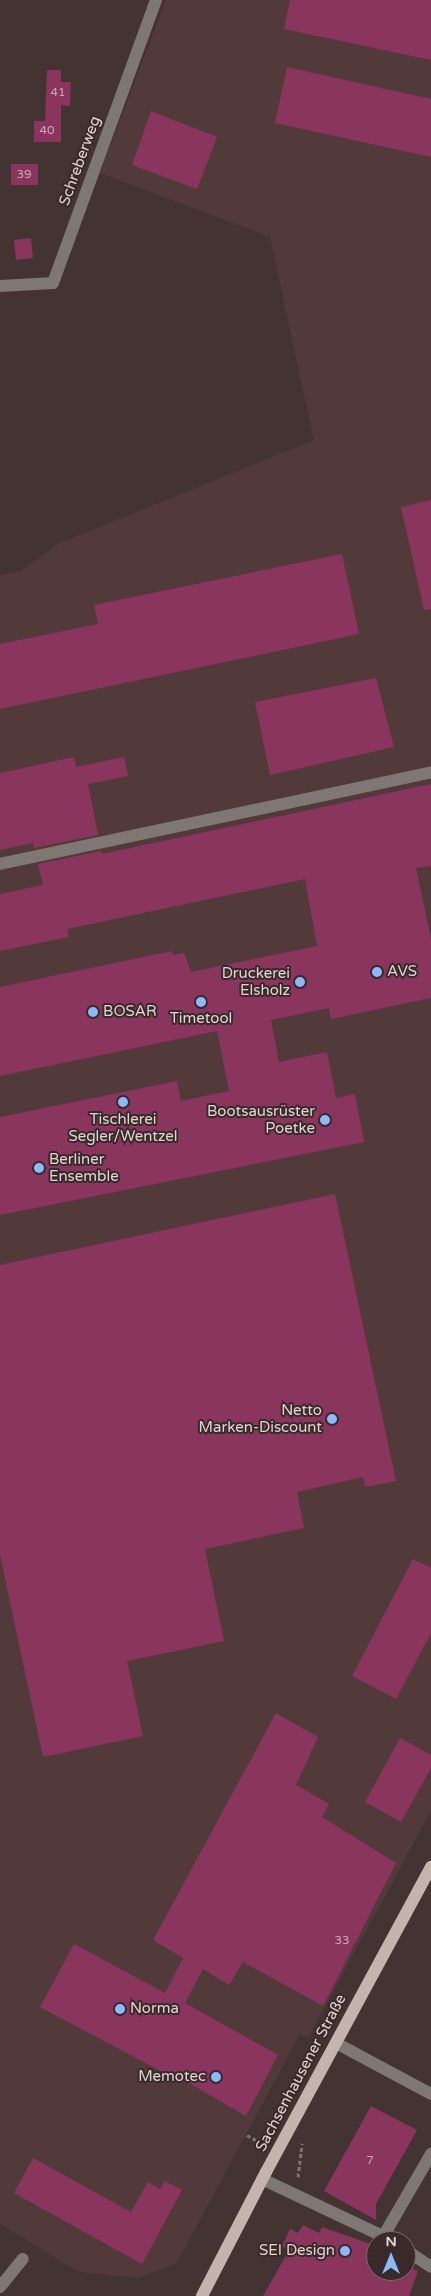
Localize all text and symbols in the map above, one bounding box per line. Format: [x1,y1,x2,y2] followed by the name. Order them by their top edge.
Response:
[50,86,66,100] house number: 41
[56,114,104,208] street label: Schreberweg
[39,124,55,138] house number: 40
[16,168,32,182] house number: 39
[387,963,417,981] place label: AVS
[222,964,290,999] place label: Druckerei Elsholz
[371,966,383,978] marker: AVS
[294,976,306,988] marker: Druckerei Elsholz
[195,996,207,1008] marker: Timetool
[103,1003,157,1021] place label: BOSAR
[87,1006,99,1018] marker: BOSAR
[170,1010,232,1028] place label: Timetool
[117,1096,129,1108] marker: Tischlerei Segler/Wentzel
[207,1102,315,1137] place label: Bootsausrüster Poetke
[68,1110,178,1145] place label: Tischlerei Segler/Wentzel
[319,1114,331,1126] marker: Bootsausrüster Poetke
[49,1150,119,1185] place label: Berliner Ensemble
[33,1162,45,1174] marker: Berliner Ensemble
[199,1401,322,1436] place label: Netto Marken-Discount
[326,1413,338,1425] marker: Netto Marken-Discount
[334,1934,350,1948] house number: 33
[252,1991,350,2155] street label: Sachsenhausener Straße
[130,2000,179,2018] place label: Norma
[114,2003,126,2015] marker: Norma
[138,2068,206,2086] place label: Memotec
[210,2071,222,2083] marker: Memotec
[366,2154,374,2168] house number: 7
[366,2231,416,2281] north arrow
[385,2233,397,2250] text: N
[259,2242,335,2260] place label: SEI Design
[339,2245,351,2257] marker: SEI Design

